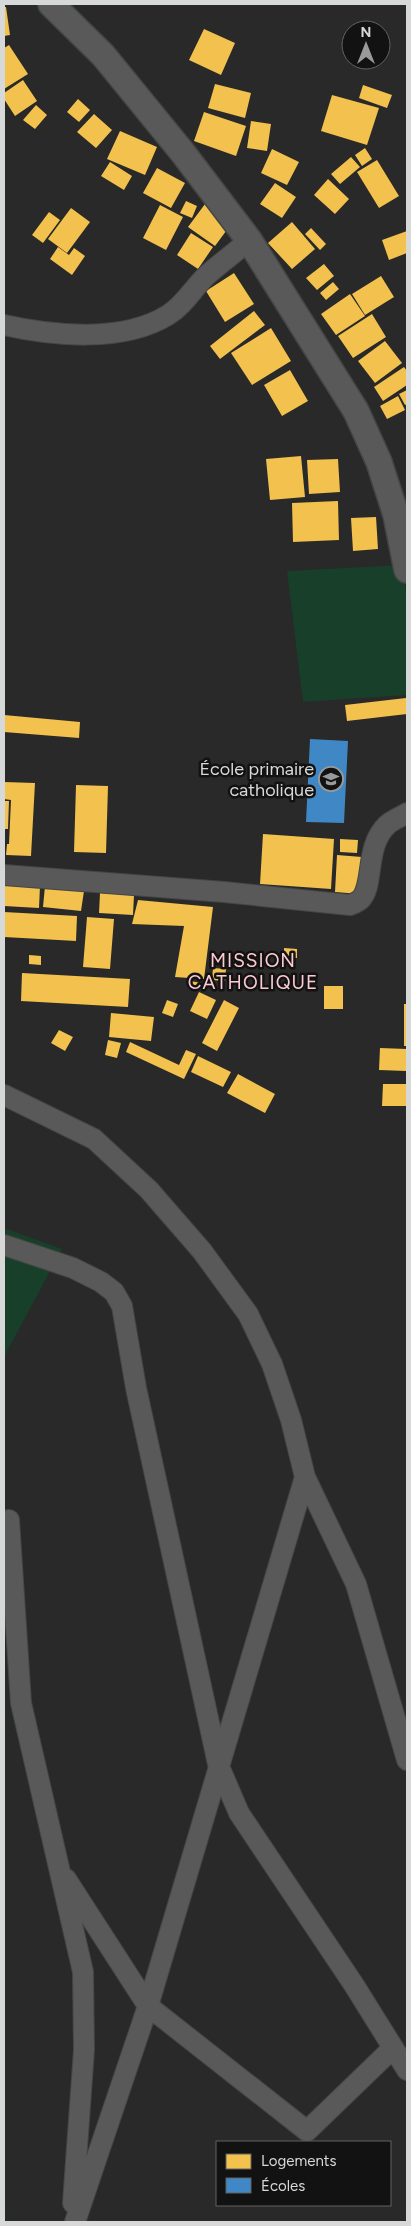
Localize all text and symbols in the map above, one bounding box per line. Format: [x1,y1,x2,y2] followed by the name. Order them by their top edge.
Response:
[341,20,391,70] north arrow
[361,24,371,41] text: N
[199,758,314,801] place label: École primaire catholique
[318,766,344,792] school or university icon: École primaire catholique
[188,949,318,994] district label: MISSION CATHOLIQUE
[216,2141,391,2206] legend
[261,2152,336,2170] text: Logements
[261,2177,305,2195] text: Écoles

